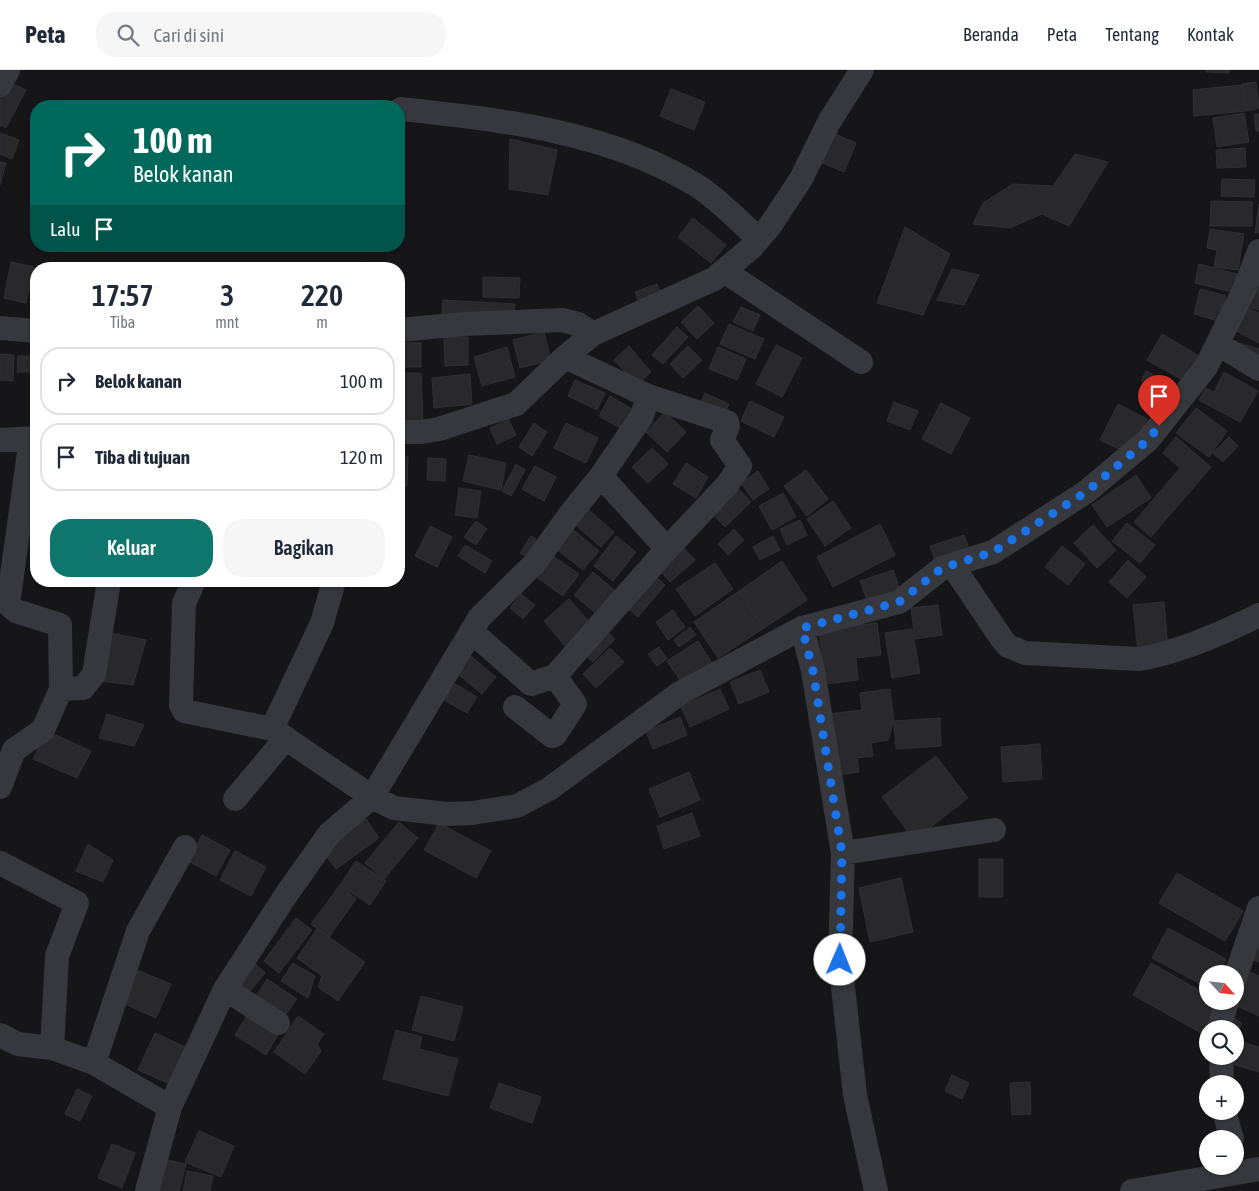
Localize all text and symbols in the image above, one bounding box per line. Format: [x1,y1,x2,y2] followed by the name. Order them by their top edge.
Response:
[96,12,446,57] search box
[25,21,66,48] text: Peta
[114,21,142,49] icon: search
[154,24,224,46] text: Cari di sini
[963,24,1019,45] text: Beranda
[1047,24,1077,45] text: Peta
[1105,24,1159,45] text: Tentang
[1187,24,1234,45] text: Kontak
[50,120,115,185] icon: right
[133,120,212,160] text: 100 m
[133,161,234,187] text: Belok kanan
[90,215,118,243] icon: arrive
[50,218,80,240] text: Lalu
[92,278,154,312] text: 17:57
[220,278,234,312] text: 3
[301,278,343,312] text: 220
[110,313,135,331] text: Tiba
[215,313,239,331] text: mnt
[316,313,328,331] text: m
[52,367,80,395] icon: right
[95,370,182,392] text: Belok kanan
[340,370,383,392] text: 100 m
[1138,375,1180,426] pin
[1145,382,1173,410] icon: arrive
[52,443,80,471] icon: arrive
[95,446,190,468] text: Tiba di tujuan
[340,446,383,468] text: 120 m
[50,519,213,577] button: Keluar
[223,519,385,577] button: Bagikan
[813,933,865,985] position arrow
[1199,965,1244,1010] north arrow
[1199,965,1244,1175] map controls
[1199,1020,1244,1065] button: search
[1199,1075,1244,1120] button: +
[1199,1130,1244,1175] button: −

